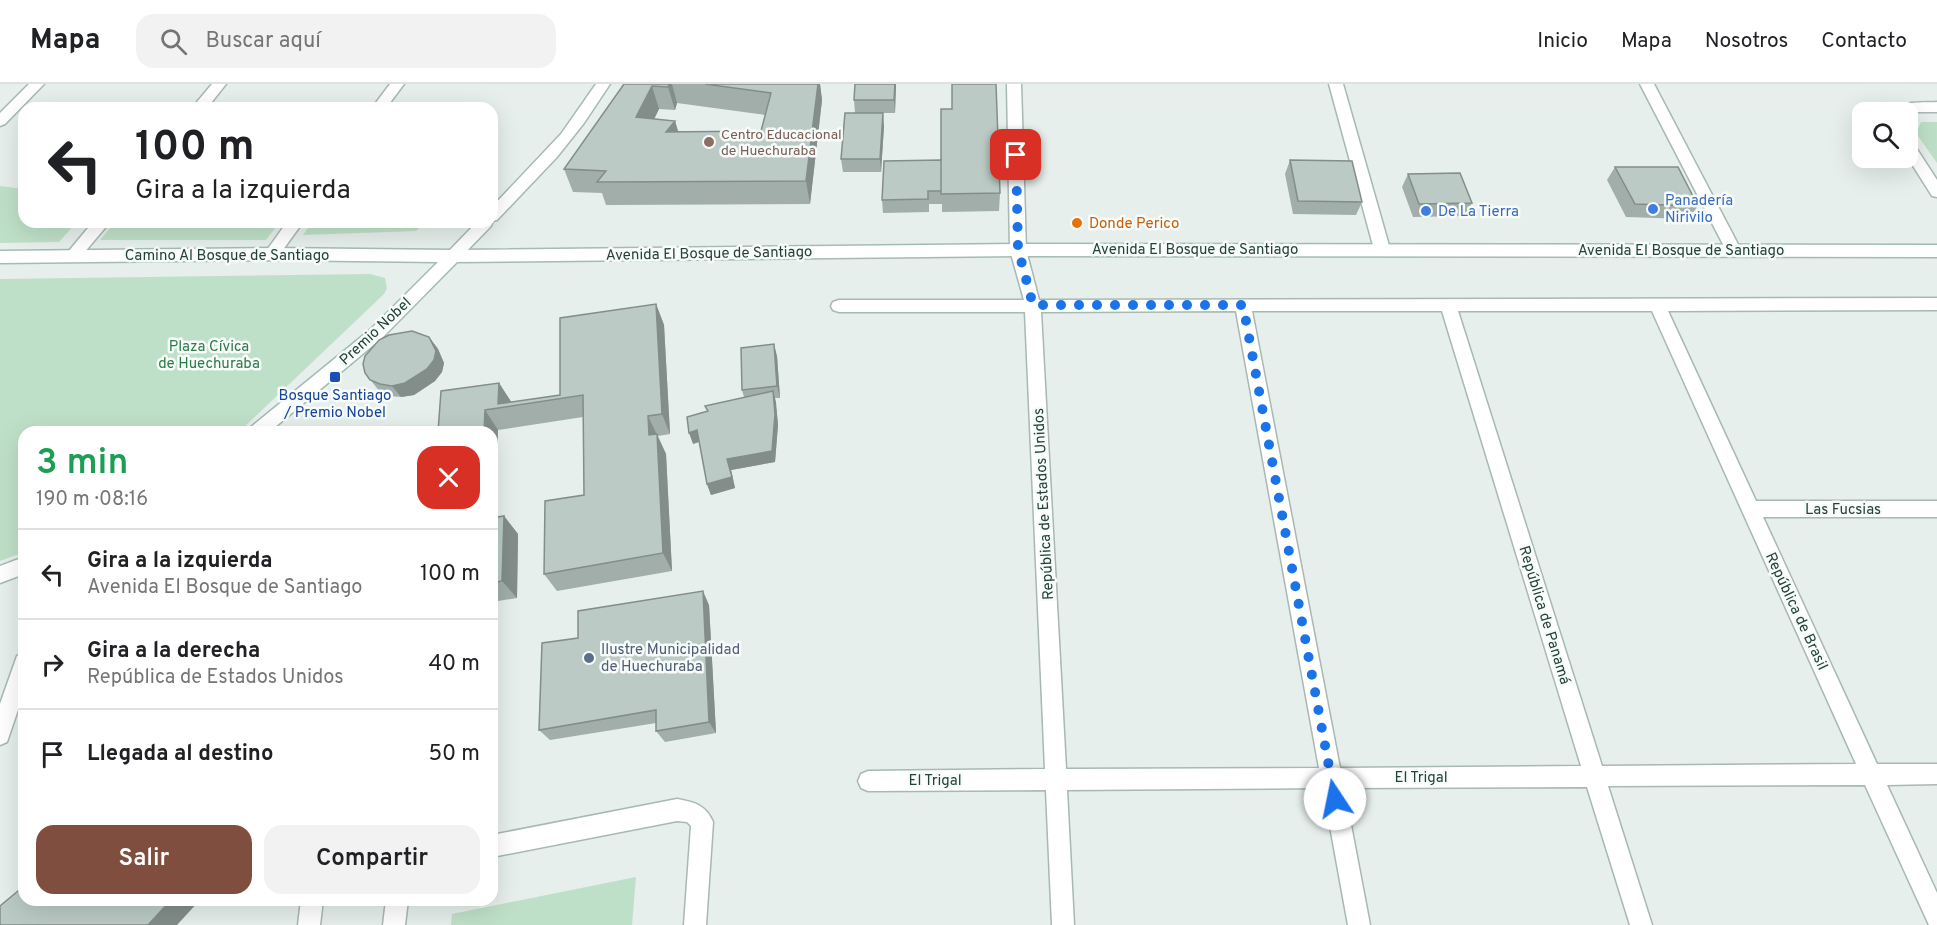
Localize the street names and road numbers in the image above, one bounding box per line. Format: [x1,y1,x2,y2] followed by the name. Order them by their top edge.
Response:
[1092,241,1298,260] street label: Avenida El Bosque de Santiago
[1578,242,1784,261] street label: Avenida El Bosque de Santiago
[606,243,812,266] street label: Avenida El Bosque de Santiago
[125,247,329,266] street label: Camino Al Bosque de Santiago
[336,294,416,370] street label: Premio Nobel
[1030,407,1059,600] street label: República de Estados Unidos
[1805,501,1881,520] street label: Las Fucsias
[1513,544,1574,687] street label: República de Panamá
[1760,550,1831,674] street label: República de Brasil
[1394,769,1448,788] street label: El Trigal
[908,772,962,791] street label: El Trigal

